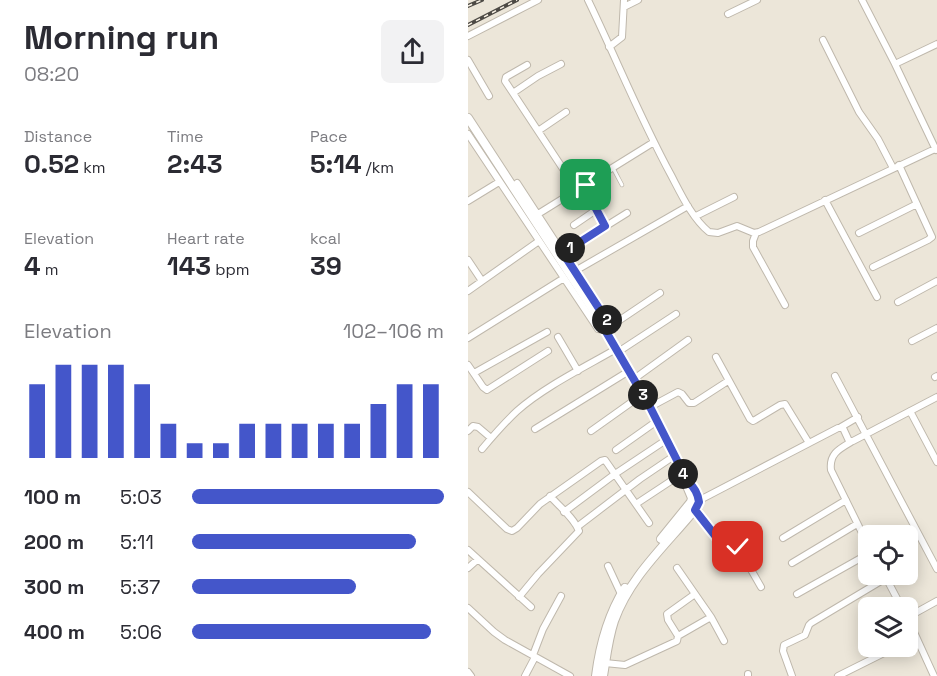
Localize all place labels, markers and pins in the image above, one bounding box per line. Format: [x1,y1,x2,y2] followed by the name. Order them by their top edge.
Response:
[560,159,611,210] pin
[555,233,585,263] pin: 1
[592,305,622,335] pin: 2
[628,380,658,410] pin: 3
[668,459,698,489] pin: 4
[712,521,763,572] pin

